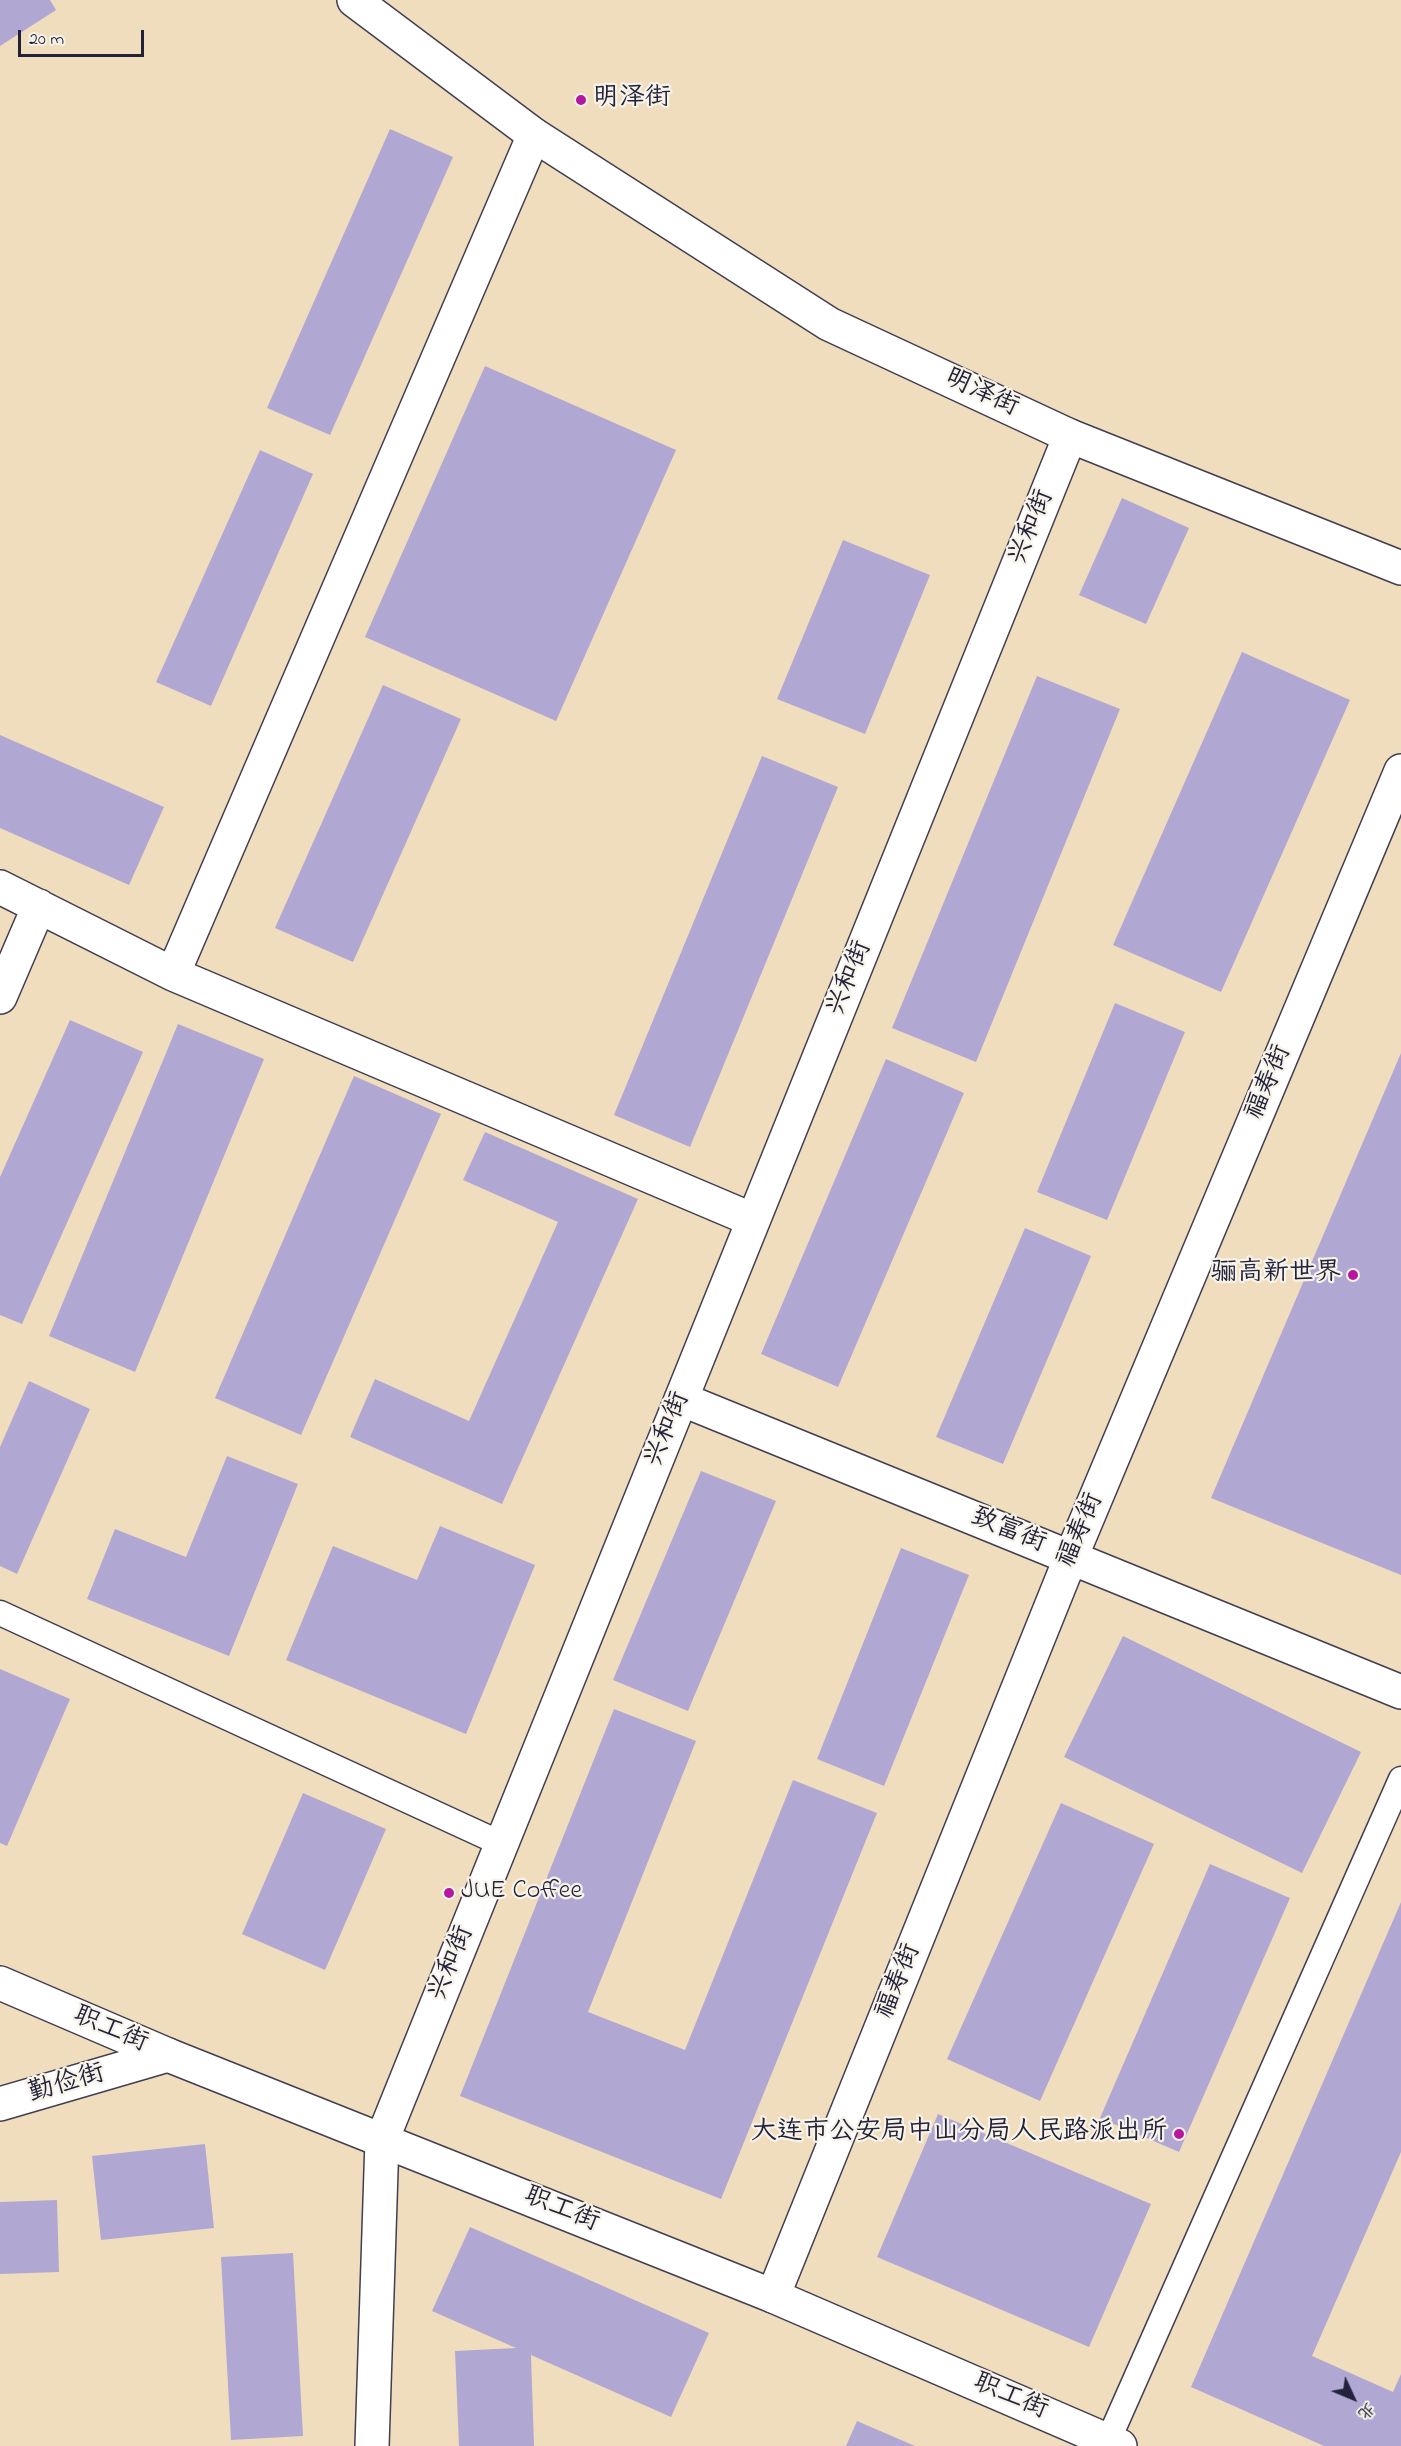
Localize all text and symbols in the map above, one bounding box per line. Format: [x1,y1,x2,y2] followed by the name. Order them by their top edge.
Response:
[21,18,147,56] scale bar
[29,27,64,53] text: 20 m
[593,84,671,116] place label: 明泽街
[574,93,588,107] marker: 明泽街
[939,363,1023,425] street label: 明泽街
[1004,486,1062,570] street label: 兴和街
[822,937,880,1021] street label: 兴和街
[1240,1041,1300,1125] street label: 福寿街
[1211,1259,1341,1291] place label: 骊高新世界
[1346,1268,1360,1282] marker: 骊高新世界
[640,1388,698,1472] street label: 兴和街
[1052,1489,1112,1573] street label: 福寿街
[966,1503,1050,1561] street label: 致富街
[461,1877,582,1909] place label: JUE Coffee
[442,1886,456,1900] marker: JUE Coffee
[424,1922,482,2006] street label: 兴和街
[871,1940,929,2024] street label: 福寿街
[68,2001,152,2061] street label: 职工街
[25,2059,109,2111] street label: 勤俭街
[751,2118,1167,2150] place label: 大连市公安局中山分局人民路派出所
[1172,2127,1186,2141] marker: 大连市公安局中山分局人民路派出所
[519,2182,603,2240] street label: 职工街
[968,2368,1052,2428] street label: 职工街
[1323,2368,1383,2428] north arrow
[1352,2396,1380,2425] text: 北

